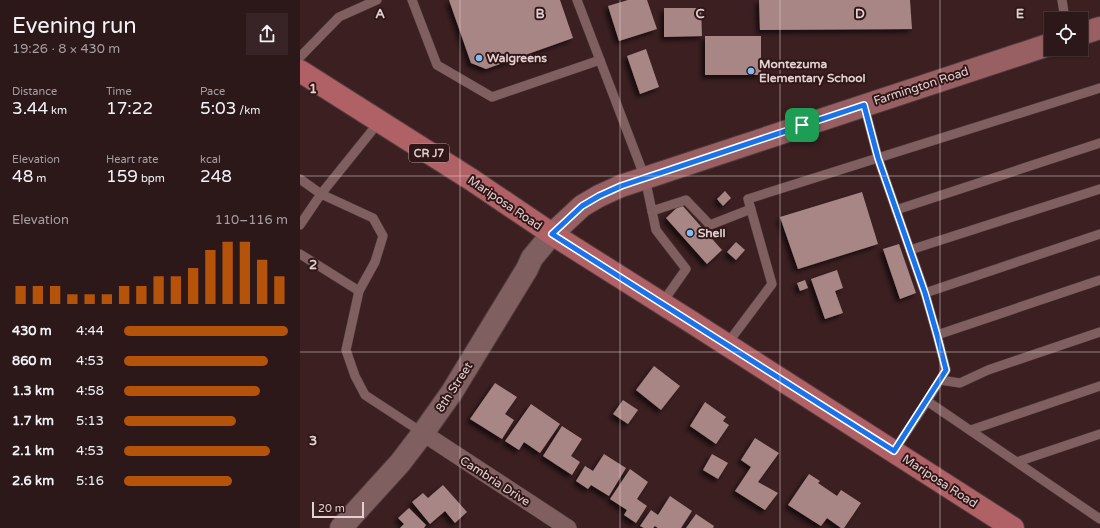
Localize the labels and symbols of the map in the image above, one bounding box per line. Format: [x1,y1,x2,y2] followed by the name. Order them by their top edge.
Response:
[375,6,385,22] text: A
[535,6,545,22] text: B
[695,6,705,22] text: C
[855,6,865,22] text: D
[1016,6,1024,22] text: E
[487,51,547,66] place label: Walgreens
[474,53,484,63] marker: Walgreens
[759,57,866,86] place label: Montezuma Elementary School
[872,64,970,108] street label: Farmington Road
[746,66,756,76] marker: Montezuma Elementary School
[309,81,317,97] text: 1
[785,108,819,142] pin
[409,144,449,162] road number: CR J7
[465,173,545,233] street label: Mariposa Road
[698,226,725,240] place label: Shell
[685,228,695,238] marker: Shell
[309,257,317,273] text: 2
[433,359,476,415] street label: 8th Street
[309,433,317,449] text: 3
[900,452,980,510] street label: Mariposa Road
[457,453,533,509] street label: Cambria Drive
[312,500,364,519] scale bar

